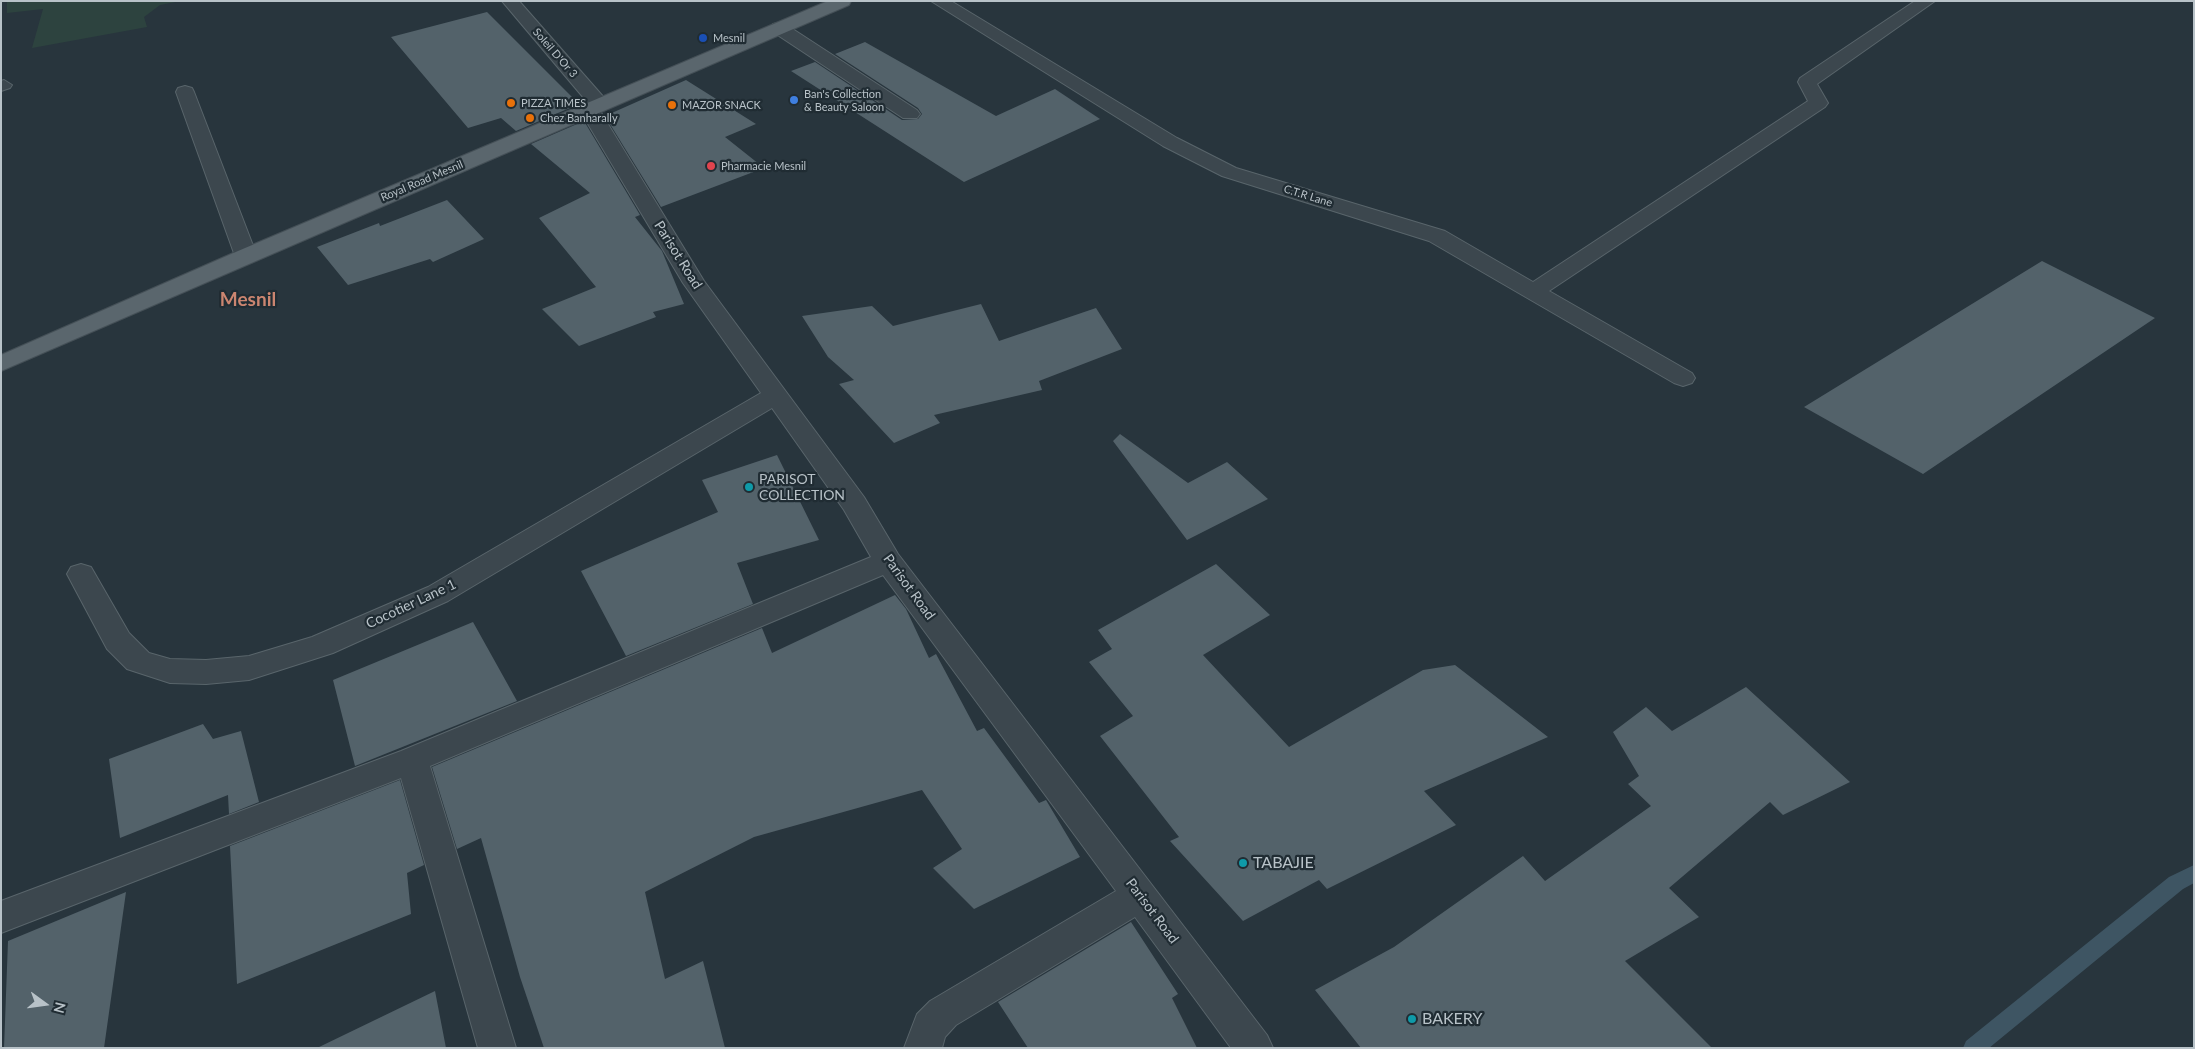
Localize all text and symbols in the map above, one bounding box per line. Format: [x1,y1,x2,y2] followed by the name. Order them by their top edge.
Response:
[530,26,580,80] street label: Soleil D'Or 3
[713,31,745,45] place label: Mesnil
[697,32,709,44] marker: Mesnil
[804,87,884,113] place label: Ban's Collection & Beauty Saloon
[788,94,800,106] marker: Ban's Collection & Beauty Saloon
[521,96,586,110] place label: PIZZA TIMES
[505,97,517,109] marker: PIZZA TIMES
[682,98,761,112] place label: MAZOR SNACK
[666,99,678,111] marker: MAZOR SNACK
[540,111,618,125] place label: Chez Banharally
[524,112,536,124] marker: Chez Banharally
[379,158,465,204] street label: Royal Road Mesnil
[721,159,806,173] place label: Pharmacie Mesnil
[705,160,717,172] marker: Pharmacie Mesnil
[1282,182,1334,210] street label: C.T.R Lane
[650,218,706,292] street label: Parisot Road
[220,289,276,311] district label: Mesnil
[759,471,845,504] place label: PARISOT COLLECTION
[743,481,755,493] marker: PARISOT COLLECTION
[880,551,938,623] street label: Parisot Road
[363,576,459,632] street label: Cocotier Lane 1
[1253,853,1314,873] place label: TABAJIE
[1237,857,1249,869] marker: TABAJIE
[1122,875,1182,947] street label: Parisot Road
[20,979,70,1029] north arrow
[50,1000,70,1015] text: N
[1422,1009,1482,1029] place label: BAKERY
[1406,1013,1418,1025] marker: BAKERY

